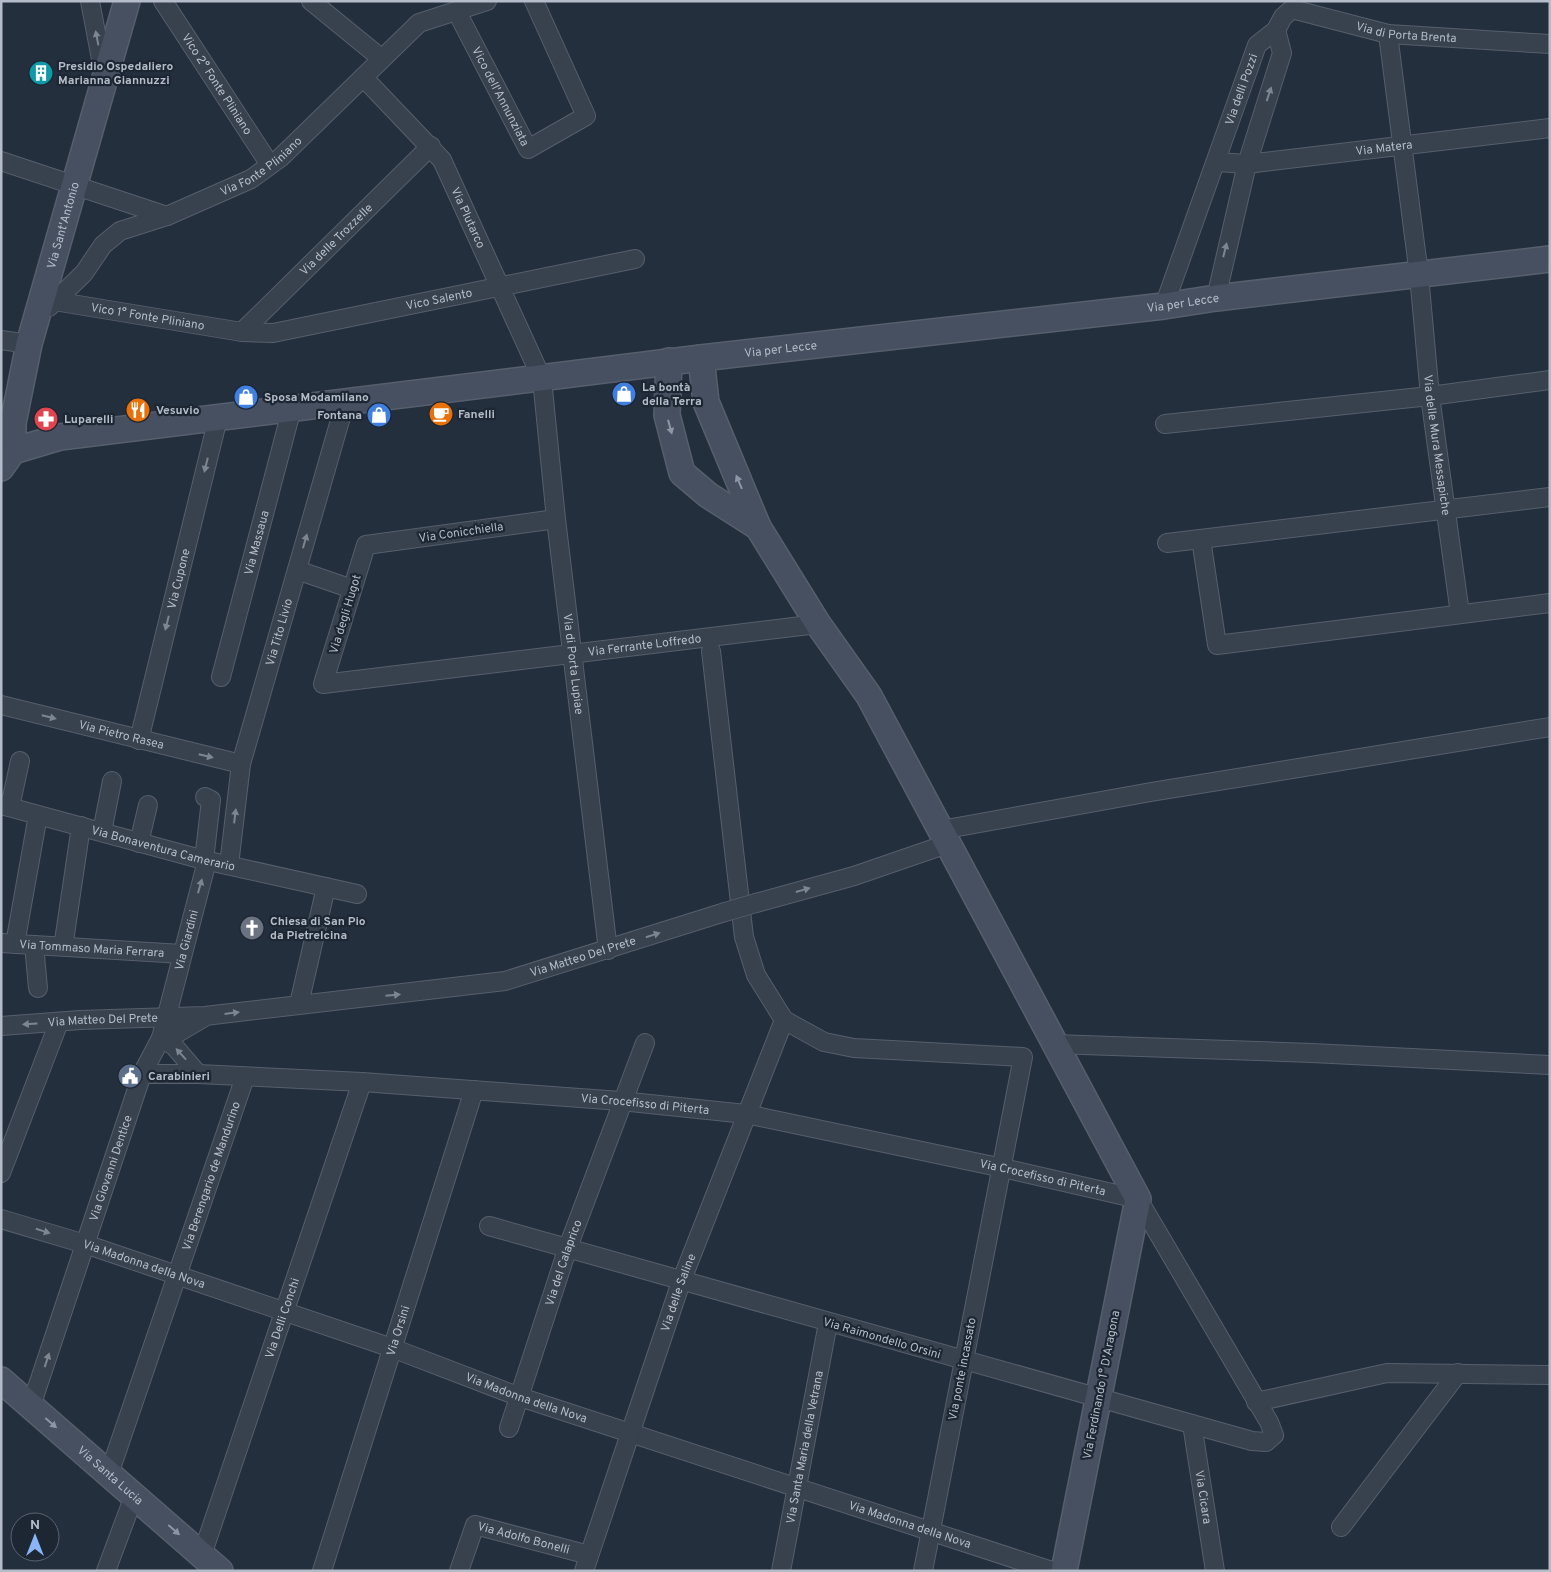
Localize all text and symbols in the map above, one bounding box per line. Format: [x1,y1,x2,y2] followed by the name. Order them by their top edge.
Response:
[1354,19,1457,47] street label: Via di Porta Brenta
[93,31,101,46] one-way arrow
[177,31,255,139] street label: Vico 2° Fonte Pliniano
[467,44,532,149] street label: Vico dell'Annunziata
[1222,52,1262,128] street label: Via delli Pozzi
[58,59,173,89] place label: Presidio Ospedaliero Marianna Giannuzzi
[28,60,54,86] building icon: Presidio Ospedaliero Marianna Giannuzzi
[1266,86,1274,101] one-way arrow
[218,134,306,201] street label: Via Fonte Pliniano
[1355,137,1413,160] street label: Via Matera
[44,180,84,271] street label: Via Sant'Antonio
[447,185,488,252] street label: Via Plutarco
[297,201,377,280] street label: Via delle Trozzelle
[1221,242,1229,257] one-way arrow
[405,285,474,315] street label: Vico Salento
[1146,291,1221,317] street label: Via per Lecce
[89,300,206,335] street label: Vico 1° Fonte Pliniano
[743,338,818,362] street label: Via per Lecce
[1419,374,1453,517] street label: Via delle Mura Messapiche
[642,380,702,410] place label: La bontà della Terra
[611,381,637,407] shop icon: La bontà della Terra
[233,384,259,410] shop icon: Sposa Modamilano
[264,390,369,406] place label: Sposa Modamilano
[125,397,151,423] restaurant icon: Vesuvio
[428,401,454,427] cafe icon: Fanelli
[366,402,392,428] shop icon: Fontana
[156,403,200,419] place label: Vesuvio
[33,406,59,432] pharmacy icon: Luparelli
[458,407,495,423] place label: Fanelli
[317,408,362,424] place label: Fontana
[64,412,113,428] place label: Luparelli
[666,420,674,435] one-way arrow
[202,458,210,473] one-way arrow
[735,475,743,489] one-way arrow
[241,509,274,577] street label: Via Massaua
[418,519,504,547] street label: Via Conicchiella
[302,533,310,548] one-way arrow
[164,547,195,611] street label: Via Cupone
[326,573,366,656] street label: Via degli Hugot
[263,597,297,668] street label: Via Tito Livio
[558,613,587,715] street label: Via di Porta Lupiae
[163,616,171,631] one-way arrow
[587,631,702,661] street label: Via Ferrante Loffredo
[41,713,56,721] one-way arrow
[77,717,166,754] street label: Via Pietro Rasea
[199,752,214,760] one-way arrow
[231,808,239,824] one-way arrow
[89,823,237,876] street label: Via Bonaventura Camerario
[196,879,204,894] one-way arrow
[795,886,810,894] one-way arrow
[172,908,203,972] street label: Via Giardini
[270,914,366,944] place label: Chiesa di San Pio da Pietrelcina
[239,915,265,941] church icon: Chiesa di San Pio da Pietrelcina
[645,931,660,939] one-way arrow
[528,933,638,982] street label: Via Matteo Del Prete
[19,937,165,962] street label: Via Tommaso Maria Ferrara
[385,991,401,999] one-way arrow
[224,1009,240,1017] one-way arrow
[47,1011,158,1031] street label: Via Matteo Del Prete
[21,1021,37,1029] one-way arrow
[175,1049,187,1061] one-way arrow
[117,1063,143,1089] public building icon: Carabinieri
[148,1069,210,1085] place label: Carabinieri
[580,1091,710,1119] street label: Via Crocefisso di Piterta
[179,1099,245,1253] street label: Via Berengario de Mandurino
[86,1113,137,1224] street label: Via Giovanni Dentice
[978,1156,1107,1200] street label: Via Crocefisso di Piterta
[542,1217,587,1308] street label: Via del Calaprico
[36,1228,51,1236] one-way arrow
[80,1237,207,1293] street label: Via Madonna della Nova
[658,1251,700,1334] street label: Via delle Saline
[262,1276,304,1361] street label: Via Delli Conchi
[383,1304,414,1358] street label: Via Orsini
[1080,1309,1124,1461] street label: Via Ferdinando 1° D'Aragona
[821,1314,943,1363] street label: Via Raimondello Orsini
[945,1316,981,1422] street label: Via ponte incassato
[44,1352,51,1367] one-way arrow
[783,1369,828,1525] street label: Via Santa Maria della Vetrana
[463,1370,589,1427] street label: Via Madonna della Nova
[45,1418,58,1429] one-way arrow
[73,1443,146,1509] street label: Via Santa Lucia
[1190,1469,1215,1525] street label: Via Cicara
[846,1498,973,1553] street label: Via Madonna della Nova
[10,1512,60,1562] north arrow
[30,1517,40,1534] text: N
[475,1519,571,1559] street label: Via Adolfo Bonelli
[167,1525,180,1536] one-way arrow

